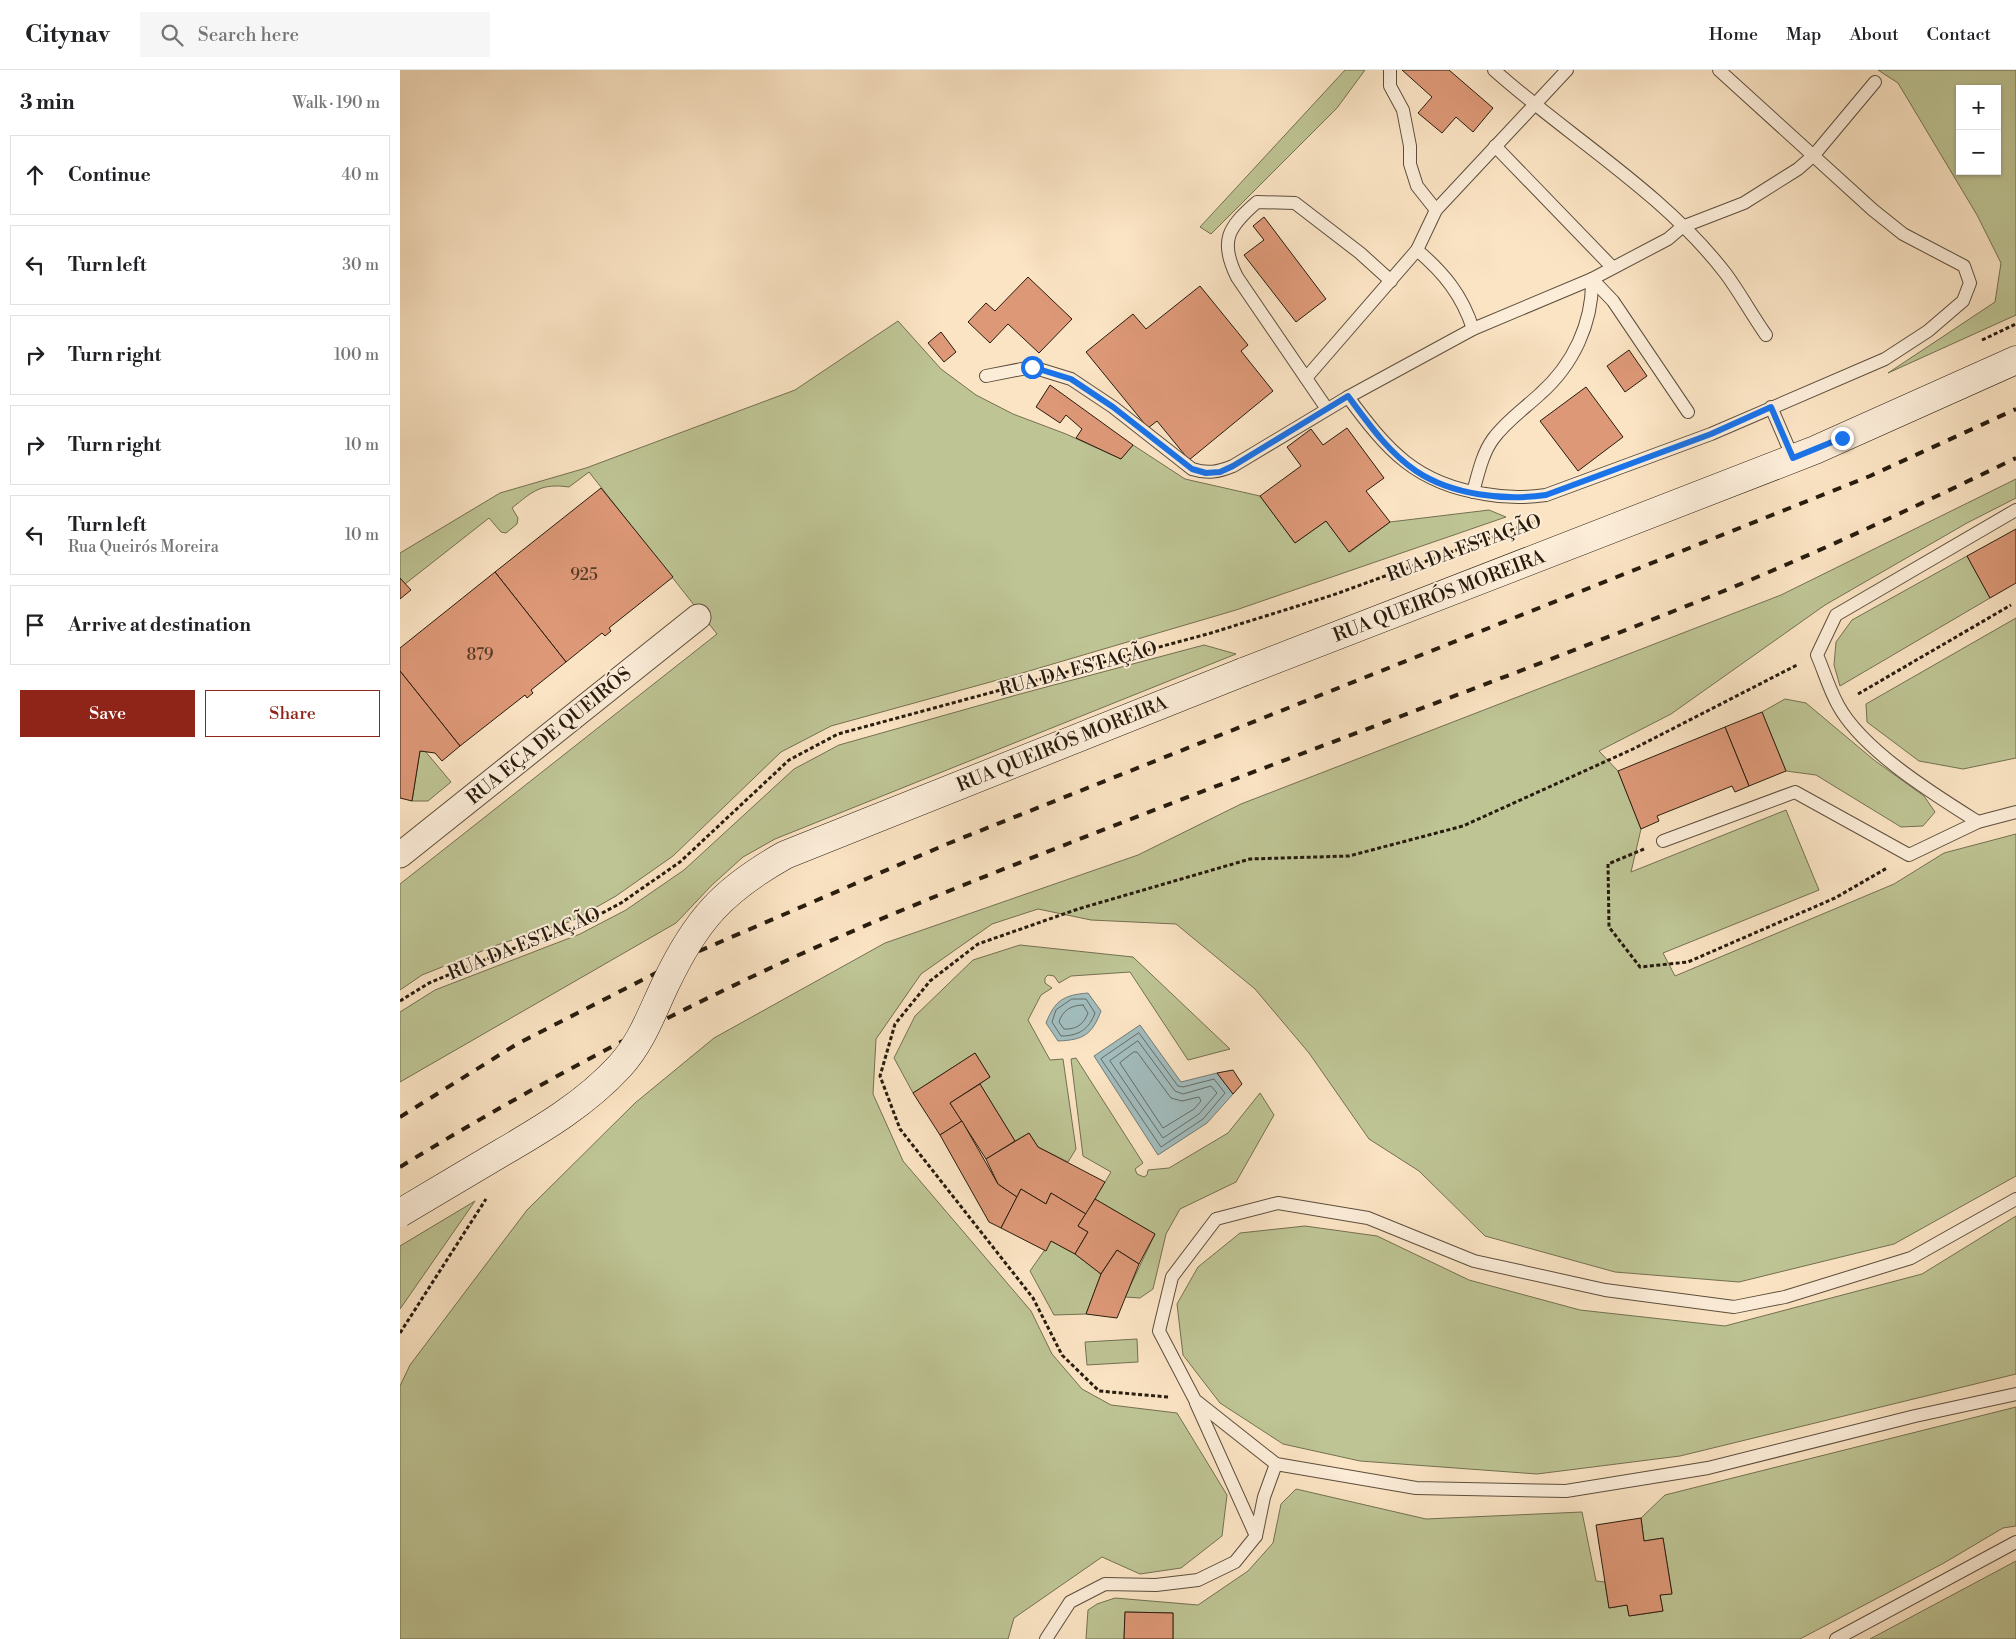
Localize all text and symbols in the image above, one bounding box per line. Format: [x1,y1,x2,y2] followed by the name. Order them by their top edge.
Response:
[140,12,490,57] search box
[25,20,110,50] text: Citynav
[158,21,186,49] icon: search
[198,23,299,47] text: Search here
[1709,23,1758,46] text: Home
[1786,23,1822,46] text: Map
[1850,23,1899,46] text: About
[1927,23,1991,46] text: Contact
[1956,85,2001,175] map controls
[1956,85,2001,130] button: +
[20,90,75,116] text: 3 min
[292,93,380,113] text: Walk · 190 m
[1956,130,2001,175] button: −
[21,161,49,189] icon: ahead
[68,163,151,187] text: Continue
[342,165,379,185] text: 40 m
[21,251,49,279] icon: left
[68,253,147,277] text: Turn left
[342,255,379,275] text: 30 m
[21,341,49,369] icon: right
[68,343,161,367] text: Turn right
[334,345,379,365] text: 100 m
[1021,356,1044,379] route start
[1831,427,1854,450] route end
[21,431,49,459] icon: right
[68,433,161,457] text: Turn right
[345,435,379,455] text: 10 m
[1383,507,1545,587] street label: RUA DA ESTAÇÃO
[68,513,147,537] text: Turn left
[21,521,49,549] icon: left
[345,525,379,545] text: 10 m
[68,537,219,557] text: Rua Queirós Moreira
[1329,543,1549,648] street label: RUA QUEIRÓS MOREIRA
[570,565,598,585] house number: 925
[21,611,49,639] icon: arrive
[68,613,251,637] text: Arrive at destination
[996,634,1160,702] street label: RUA DA ESTAÇÃO
[466,645,494,665] house number: 879
[461,661,636,810] street label: RUA EÇA DE QUEIRÓS
[953,689,1172,797] street label: RUA QUEIRÓS MOREIRA
[20,690,195,737] button: Save
[205,690,380,737] button: Share
[443,900,604,986] street label: RUA DA ESTAÇÃO

